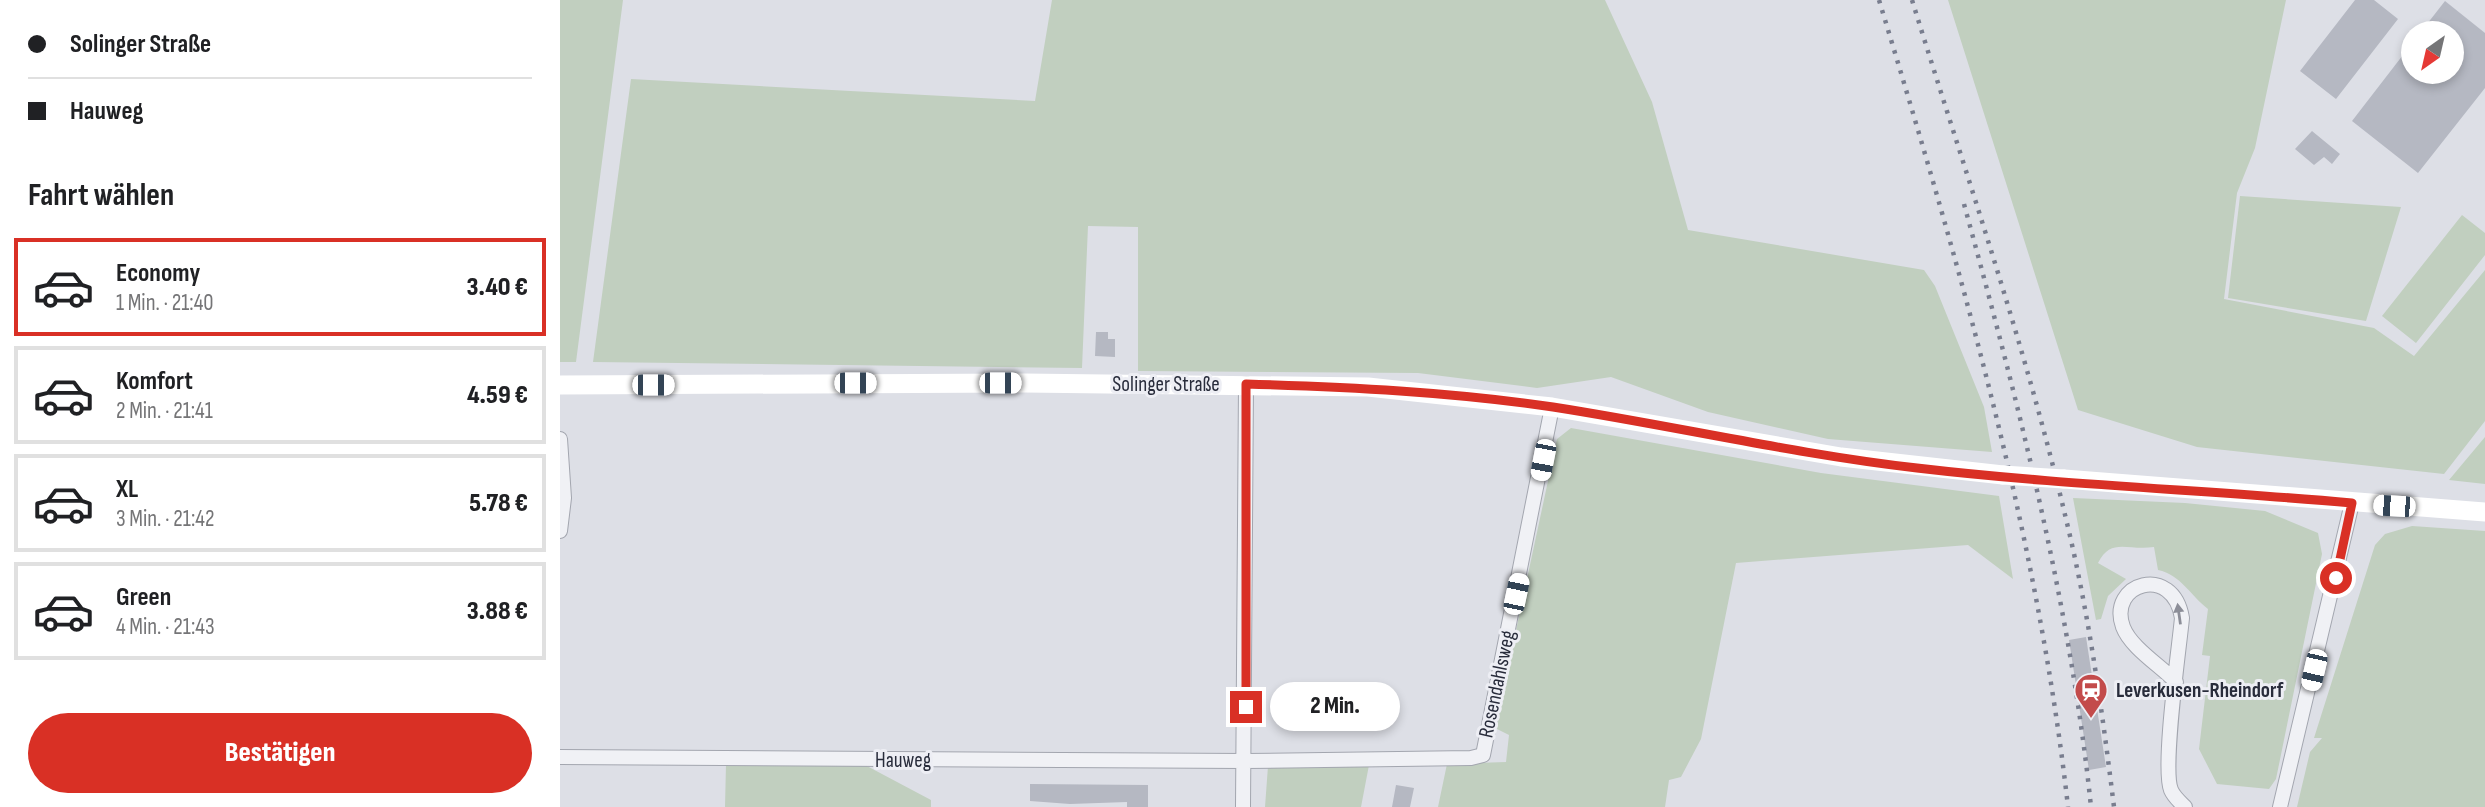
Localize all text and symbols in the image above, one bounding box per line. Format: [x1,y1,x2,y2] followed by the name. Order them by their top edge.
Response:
[2401,21,2464,84] north arrow
[2401,21,2464,84] map controls
[70,29,211,60] text: Solinger Straße
[70,96,143,127] text: Hauweg
[28,176,174,215] text: Fahrt wählen
[32,256,95,319] icon: car
[116,258,200,289] text: Economy
[467,272,528,303] text: 3.40 €
[116,289,214,317] text: 1 Min. · 21:40
[32,364,95,427] icon: car
[116,366,193,397] text: Komfort
[1112,372,1220,397] street label: Solinger Straße
[835,373,877,394] car
[980,373,1022,394] car
[633,375,675,396] car
[467,380,528,411] text: 4.59 €
[116,397,213,425] text: 2 Min. · 21:41
[1529,437,1558,483] car
[32,472,95,535] icon: car
[116,474,138,505] text: XL
[469,488,528,519] text: 5.78 €
[2373,494,2416,518] car
[116,505,214,533] text: 3 Min. · 21:42
[2320,562,2352,594] route start
[1502,571,1531,617] car
[32,580,95,643] icon: car
[116,582,171,613] text: Green
[467,596,528,627] text: 3.88 €
[2174,603,2185,625] one-way arrow
[116,613,215,641] text: 4 Min. · 21:43
[1473,628,1521,740] street label: Rosendahlsweg
[2300,647,2329,693] car
[2072,671,2110,720] station icon: Leverkusen-Rheindorf
[2116,678,2284,703] place label: Leverkusen-Rheindorf
[1270,682,1400,732] callout: 2 Min.
[1230,691,1262,723] route end
[1310,692,1360,720] text: 2 Min.
[28,713,532,793] button: Bestätigen
[875,748,931,773] street label: Hauweg

